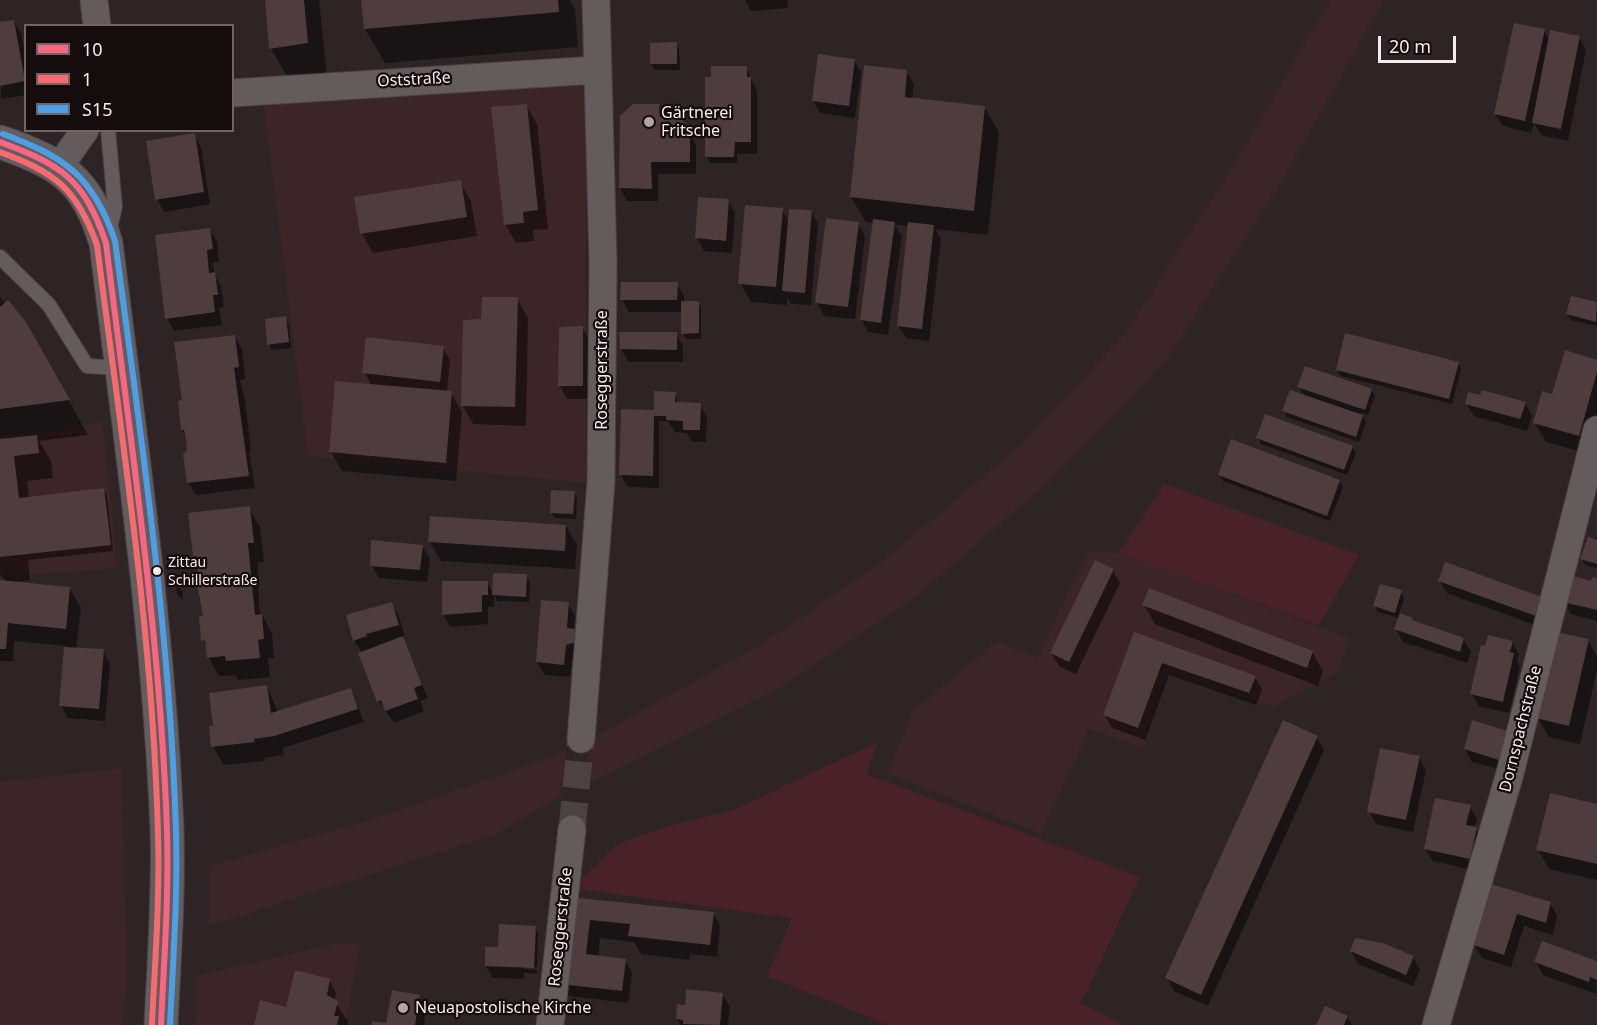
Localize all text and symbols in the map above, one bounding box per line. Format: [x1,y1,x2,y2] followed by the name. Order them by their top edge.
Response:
[24,24,234,132] legend
[1381,24,1459,62] scale bar
[1389,34,1431,58] text: 20 m
[82,37,103,61] text: 10
[82,67,92,91] text: 1
[377,68,451,92] street label: Oststraße
[82,97,112,121] text: S15
[661,103,732,141] place label: Gärtnerei Fritsche
[642,115,656,129] marker: Gärtnerei Fritsche
[592,310,612,430] street label: Roseggerstraße
[168,555,257,588] place label: Zittau Schillerstraße
[151,565,163,577] marker: Zittau Schillerstraße
[1496,664,1546,794] street label: Dornspachstraße
[545,867,577,987] street label: Roseggerstraße
[415,998,591,1018] place label: Neuapostolische Kirche
[396,1001,410,1015] marker: Neuapostolische Kirche

